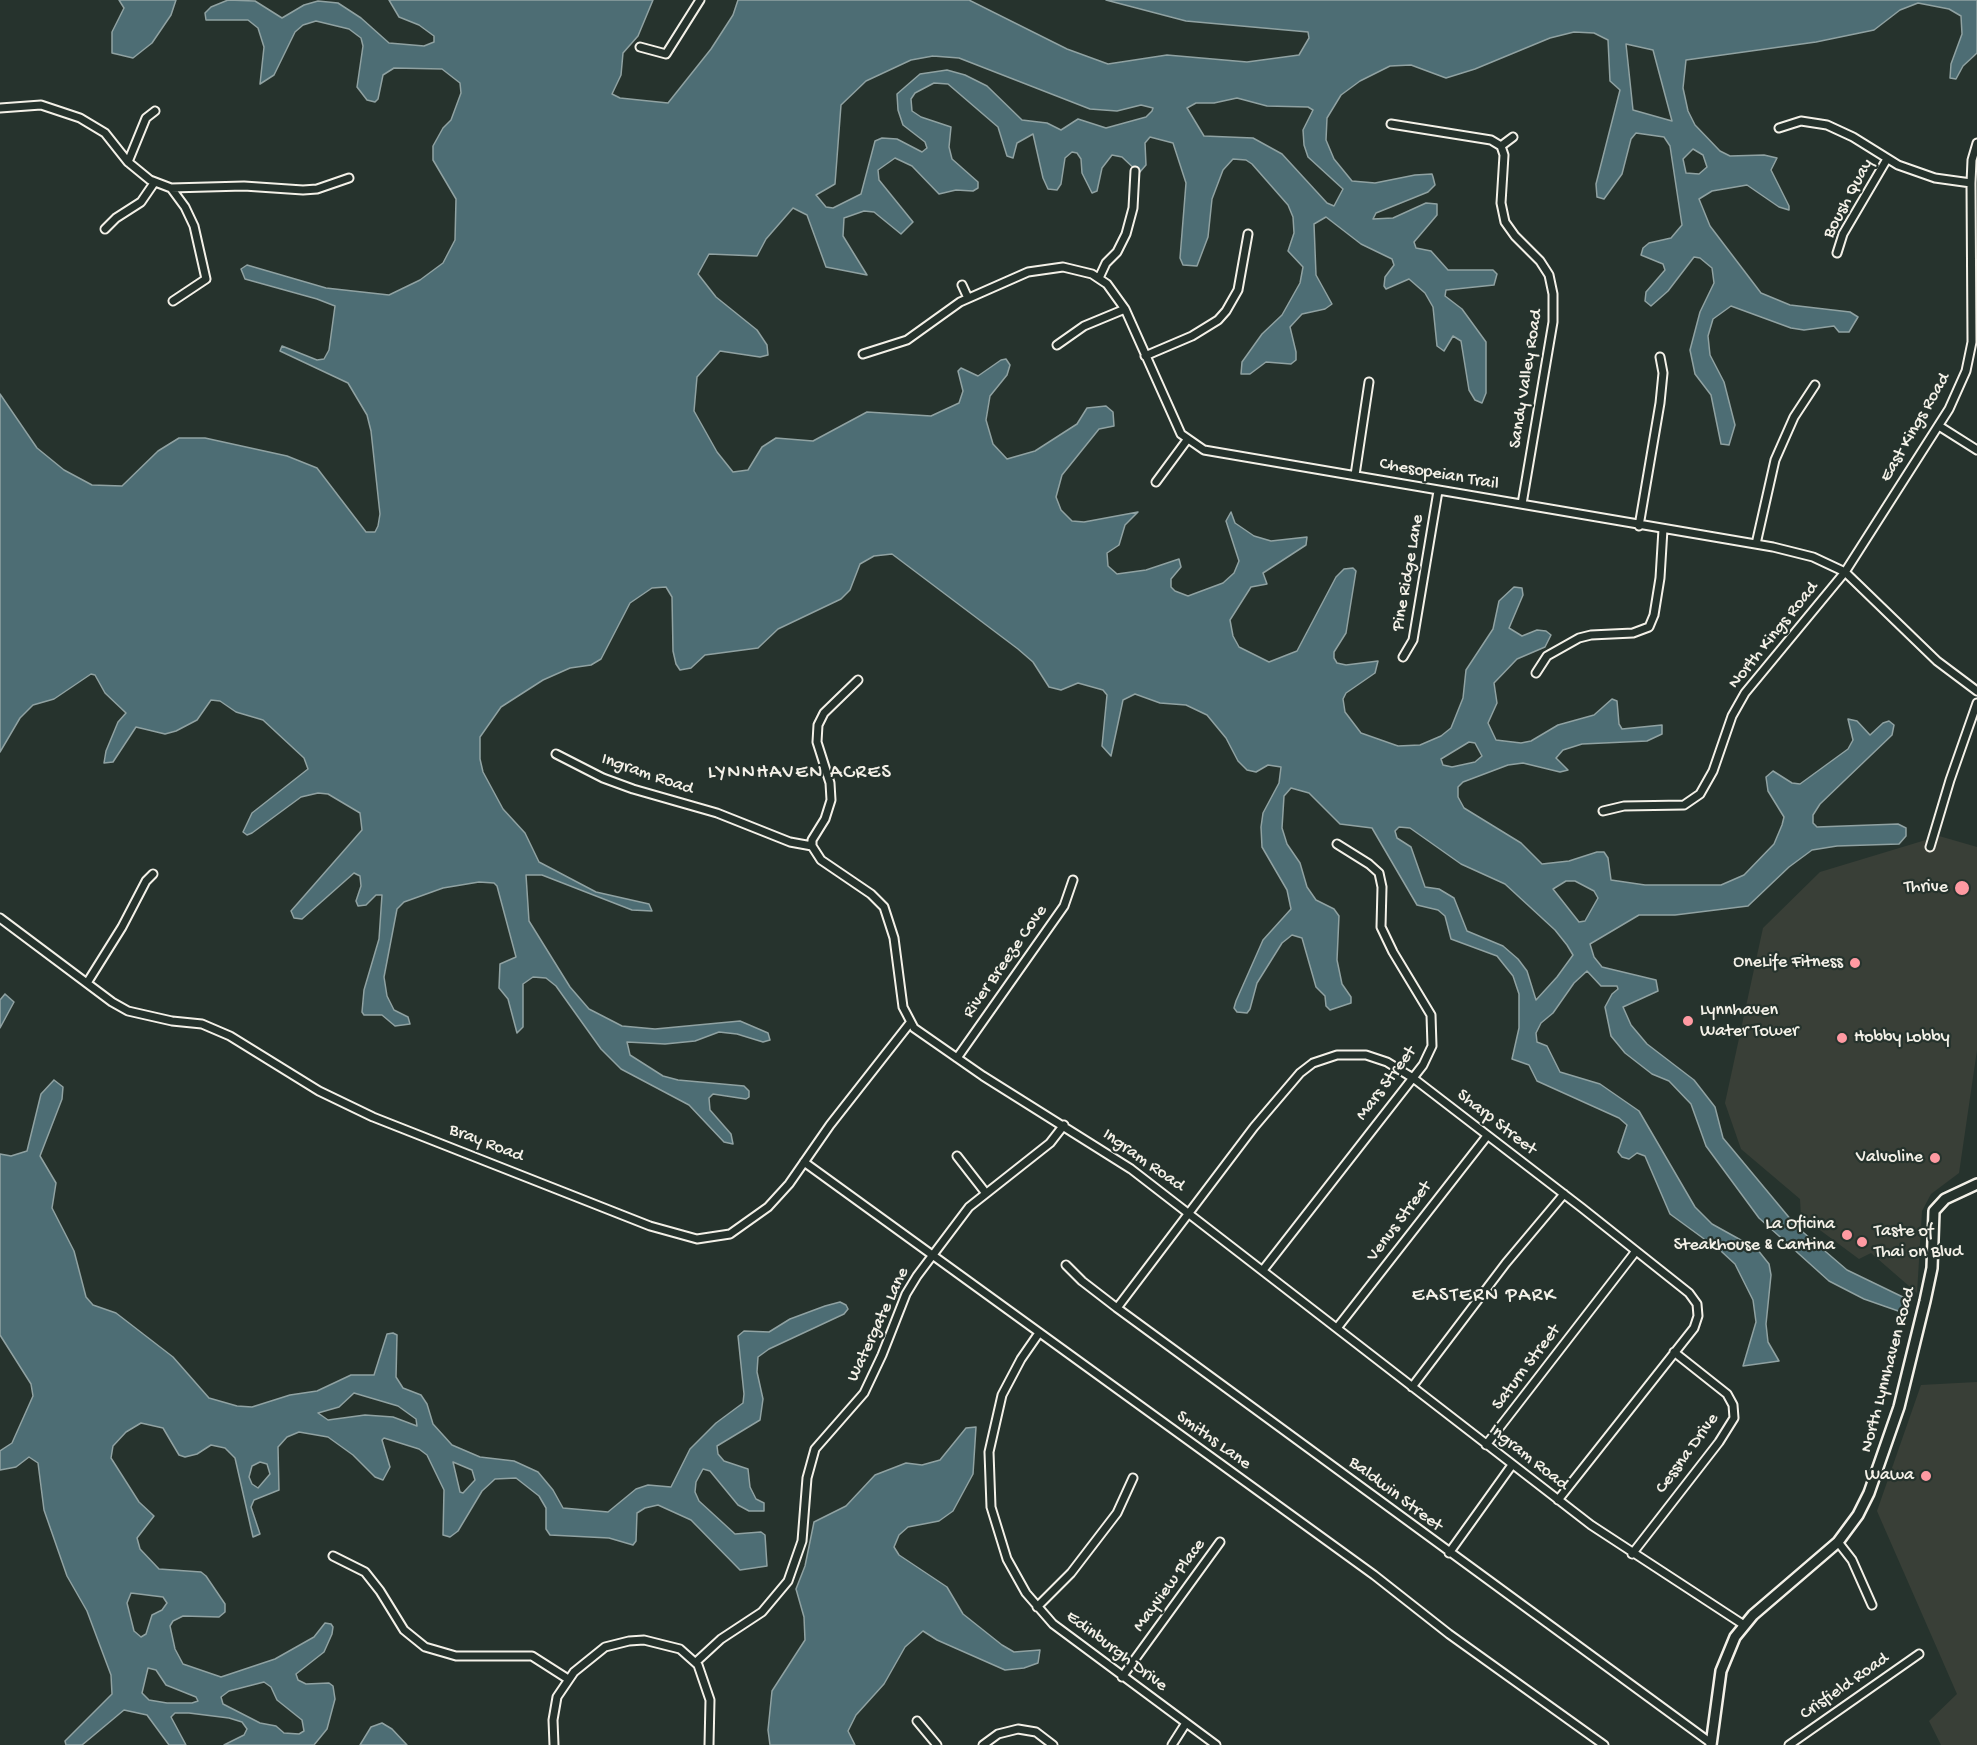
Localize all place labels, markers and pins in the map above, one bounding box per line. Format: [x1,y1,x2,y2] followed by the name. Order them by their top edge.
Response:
[1904,877,1948,899] place label: Thrive
[1953,879,1971,897] marker: Thrive
[1733,952,1843,974] place label: OneLife Fitness
[1848,956,1862,970] marker: OneLife Fitness
[1700,1000,1798,1042] place label: Lynnhaven Water Tower
[1681,1014,1695,1028] marker: Lynnhaven Water Tower
[1854,1027,1950,1049] place label: Hobby Lobby
[1835,1031,1849,1045] marker: Hobby Lobby
[1856,1147,1923,1169] place label: Valvoline
[1928,1151,1942,1165] marker: Valvoline
[1674,1214,1835,1256] place label: La Oficina Steakhouse & Cantina
[1874,1221,1963,1264] place label: Taste of Thai on Blvd
[1840,1228,1854,1242] marker: La Oficina Steakhouse & Cantina
[1855,1235,1869,1249] marker: Taste of Thai on Blvd
[1865,1465,1914,1487] place label: Wawa
[1919,1469,1933,1483] marker: Wawa

